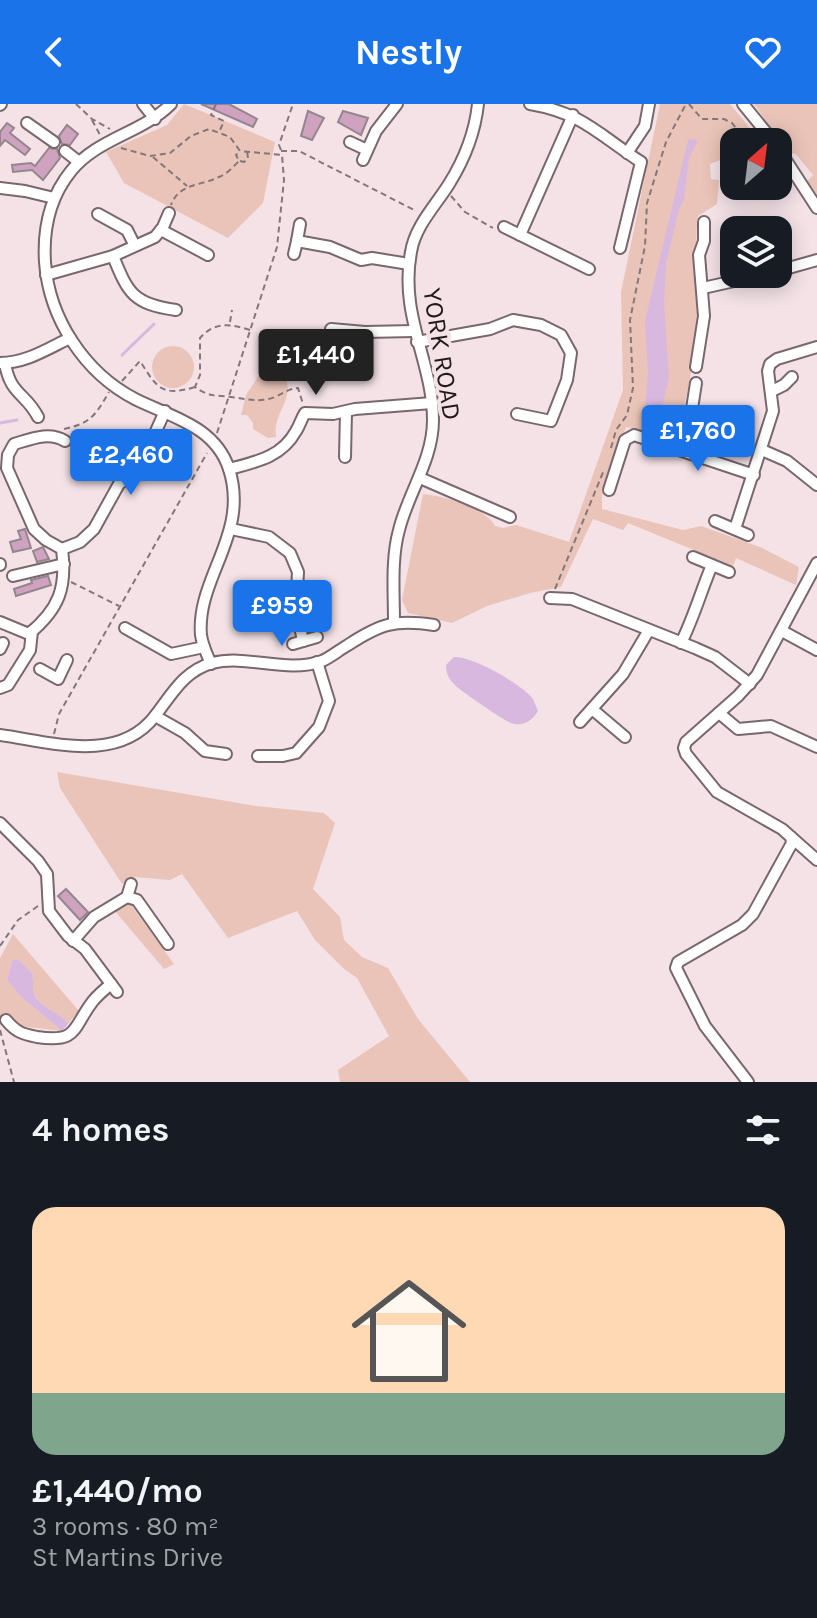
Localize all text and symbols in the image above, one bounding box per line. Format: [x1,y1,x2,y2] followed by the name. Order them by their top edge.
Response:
[32,30,76,74] icon: back
[741,30,785,74] icon: heart
[355,31,462,73] text: Nestly
[720,128,792,200] north arrow
[720,128,792,288] map controls
[720,216,792,288] button: layers
[416,286,468,422] street label: YORK ROAD
[251,329,381,397] pin: £1,440
[277,339,355,370] text: £1,440
[633,405,763,473] pin: £1,760
[660,415,736,446] text: £1,760
[66,429,196,497] pin: £2,460
[88,439,174,470] text: £2,460
[235,580,329,648] pin: £959
[251,590,313,621] text: £959
[741,1108,785,1152] icon: filters
[32,1110,169,1150] text: 4 homes
[337,1259,481,1403] icon: home
[32,1471,203,1511] text: £1,440/mo
[32,1511,219,1542] text: 3 rooms · 80 m²
[32,1542,223,1573] text: St Martins Drive

